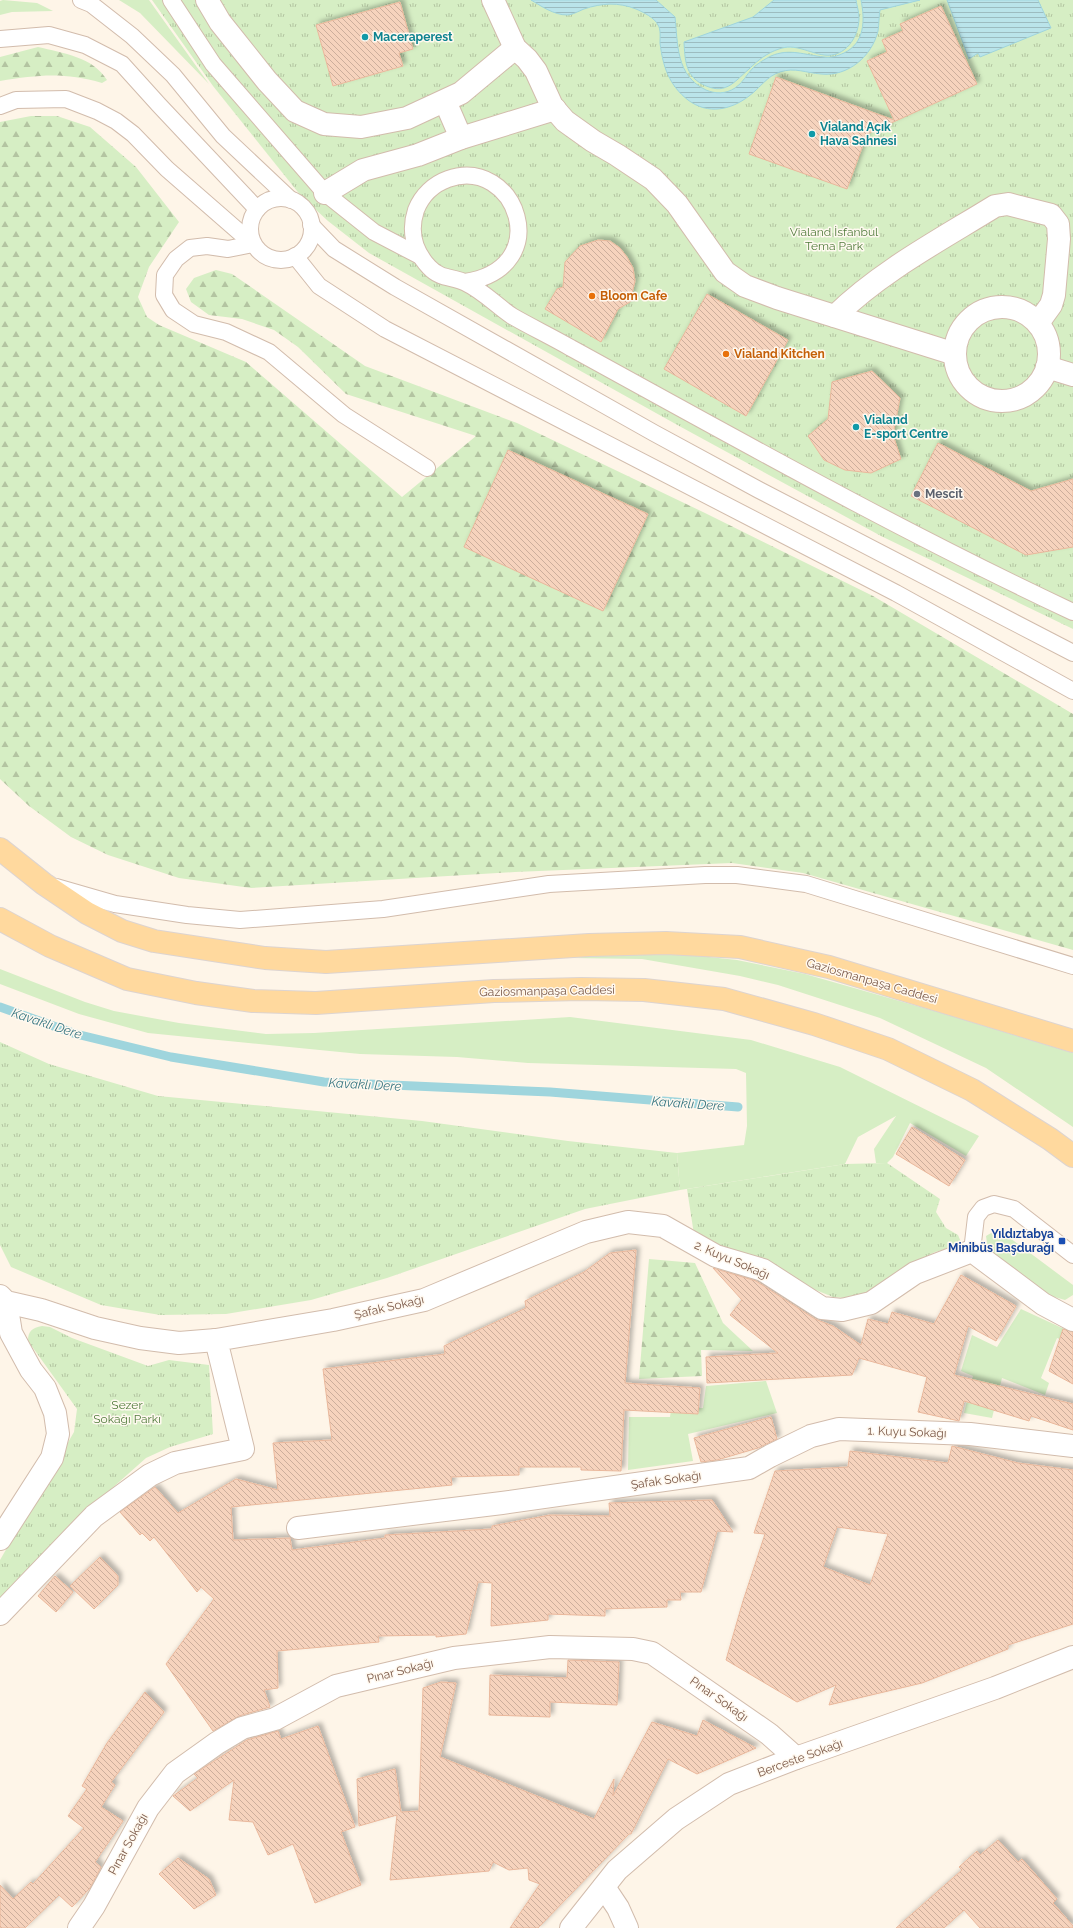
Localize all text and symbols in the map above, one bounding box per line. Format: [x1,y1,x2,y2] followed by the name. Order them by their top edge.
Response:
[373,30,453,44] place label: Maceraperest
[360,32,370,42] marker: Maceraperest
[820,120,897,148] place label: Vialand Açık Hava Sahnesi
[807,129,817,139] marker: Vialand Açık Hava Sahnesi
[790,225,879,253] park label: Vialand İsfanbul Tema Park
[600,289,667,303] place label: Bloom Cafe
[587,291,597,301] marker: Bloom Cafe
[734,347,825,361] place label: Vialand Kitchen
[721,349,731,359] marker: Vialand Kitchen
[864,413,948,441] place label: Vialand E-sport Centre
[851,422,861,432] marker: Vialand E-sport Centre
[925,487,963,501] place label: Mescit
[912,489,922,499] marker: Mescit
[805,956,939,1006] street label: Gaziosmanpaşa Caddesi
[479,983,615,999] street label: Gaziosmanpaşa Caddesi
[10,1005,84,1042] water label: Kavaklı Dere
[328,1075,402,1094] water label: Kavaklı Dere
[651,1093,725,1114] water label: Kavaklı Dere
[948,1227,1054,1255] place label: Yıldıztabya Minibüs Başdurağı
[1057,1236,1067,1246] marker: Yıldıztabya Minibüs Başdurağı
[692,1238,772,1282] street label: 2. Kuyu Sokağı
[353,1292,425,1322] street label: Şafak Sokağı
[93,1398,161,1426] park label: Sezer Sokağı Parkı
[867,1424,947,1440] street label: 1. Kuyu Sokağı
[630,1468,702,1492] street label: Şafak Sokağı
[365,1656,435,1686] street label: Pınar Sokağı
[687,1674,751,1724] street label: Pınar Sokağı
[755,1736,845,1780] street label: Berceste Sokağı
[105,1811,151,1877] street label: Pınar Sokağı

